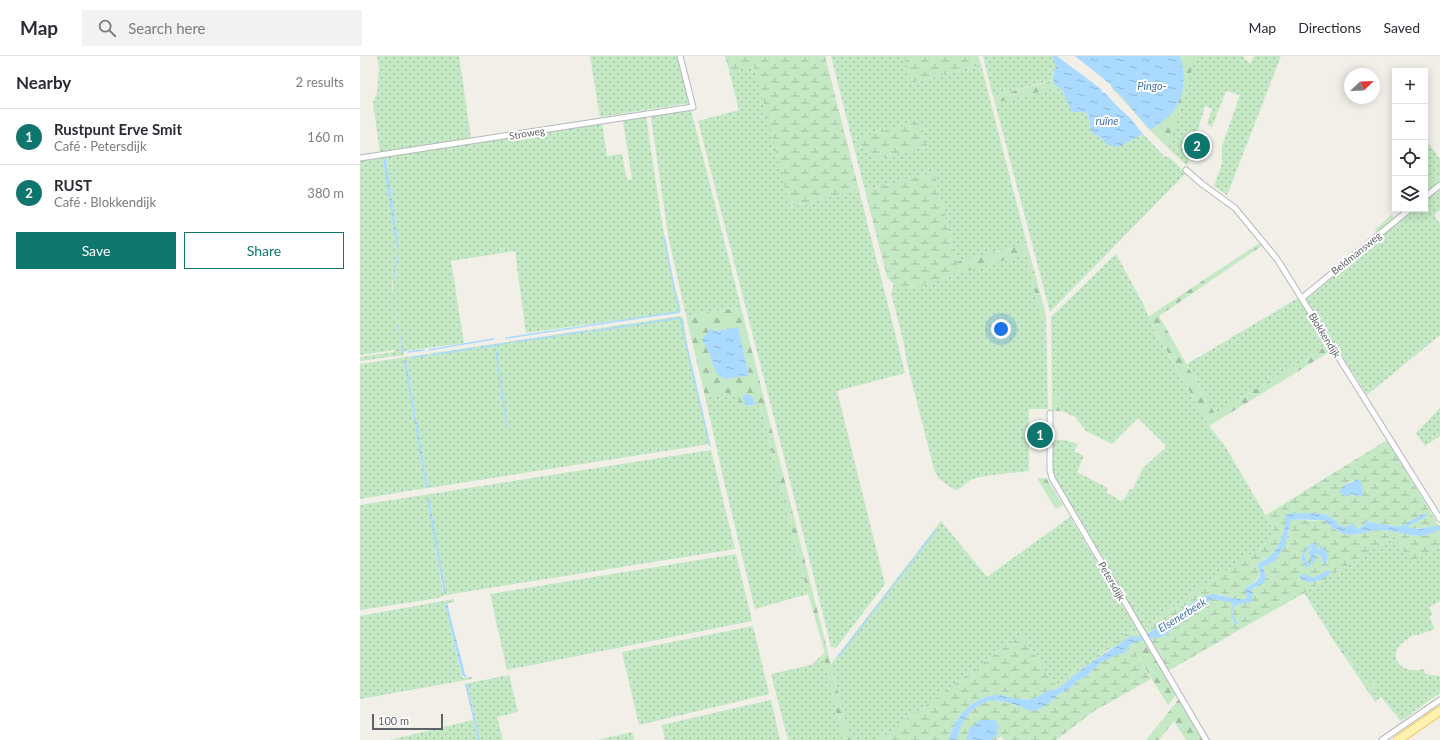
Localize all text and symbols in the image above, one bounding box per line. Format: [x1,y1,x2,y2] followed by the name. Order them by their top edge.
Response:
[82,10,362,46] search box
[20,16,58,39] text: Map
[96,17,118,39] icon: search
[128,19,206,37] text: Search here
[1249,19,1276,36] text: Map
[1298,19,1361,36] text: Directions
[1383,19,1420,36] text: Saved
[1344,68,1380,104] north arrow
[1392,68,1428,212] map controls
[1392,68,1428,104] button: +
[16,72,71,93] text: Nearby
[296,74,344,90] text: 2 results
[1137,79,1167,92] water label: Pingo-
[1392,104,1428,140] button: −
[1095,114,1119,127] water label: ruïne
[54,120,182,138] text: Rustpunt Erve Smit
[508,124,546,142] street label: Stroweg
[25,129,33,145] text: 1
[307,129,344,145] text: 160 m
[1184,131,1210,161] pin: 2
[54,138,147,154] text: Café · Petersdijk
[1392,140,1428,176] button: locate
[54,176,92,194] text: RUST
[1392,176,1428,212] button: layers
[25,185,33,201] text: 2
[307,185,344,201] text: 380 m
[54,194,156,210] text: Café · Blokkendijk
[1329,229,1383,277] street label: Beldmansweg
[16,232,176,269] button: Save
[184,232,344,269] button: Share
[1306,310,1344,360] street label: Blokkendijk
[991,319,1011,339] your location
[1027,420,1053,450] pin: 1
[1096,559,1128,604] street label: Petersdijk
[1155,594,1209,635] water label: Elsenerbeek
[372,712,443,731] scale bar
[378,714,409,727] text: 100 m

